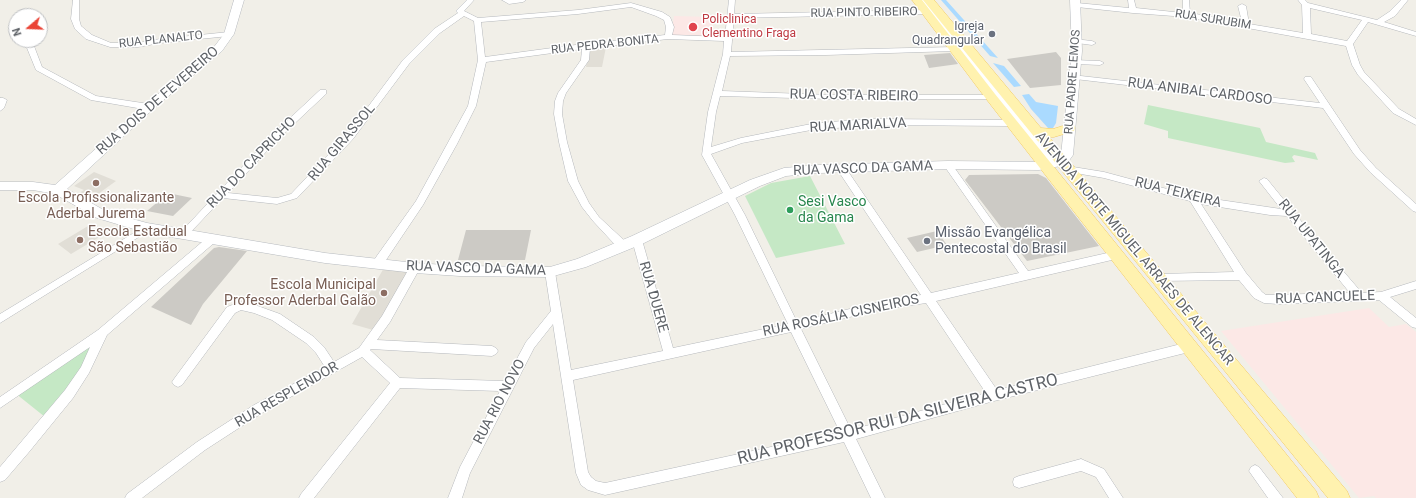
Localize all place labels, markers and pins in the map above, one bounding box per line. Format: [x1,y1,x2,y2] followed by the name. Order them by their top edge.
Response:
[702,13,796,41] place label: Policlinica Clementino Fraga
[912,20,984,48] place label: Igreja Quadrangular
[687,21,699,33] marker: Policlinica Clementino Fraga
[987,29,997,39] marker: Igreja Quadrangular
[91,178,101,188] marker: Escola Profissionalizante Aderbal Jurema
[18,190,174,222] place label: Escola Profissionalizante Aderbal Jurema
[798,194,867,226] place label: Sesi Vasco da Gama
[785,205,795,215] marker: Sesi Vasco da Gama
[88,224,187,256] place label: Escola Estadual São Sebastião
[935,225,1067,258] place label: Missão Evangélica Pentecostal do Brasil
[75,235,85,245] marker: Escola Estadual São Sebastião
[922,236,932,246] marker: Missão Evangélica Pentecostal do Brasil
[224,277,376,310] place label: Escola Municipal Professor Aderbal Galão
[379,288,389,298] marker: Escola Municipal Professor Aderbal Galão

